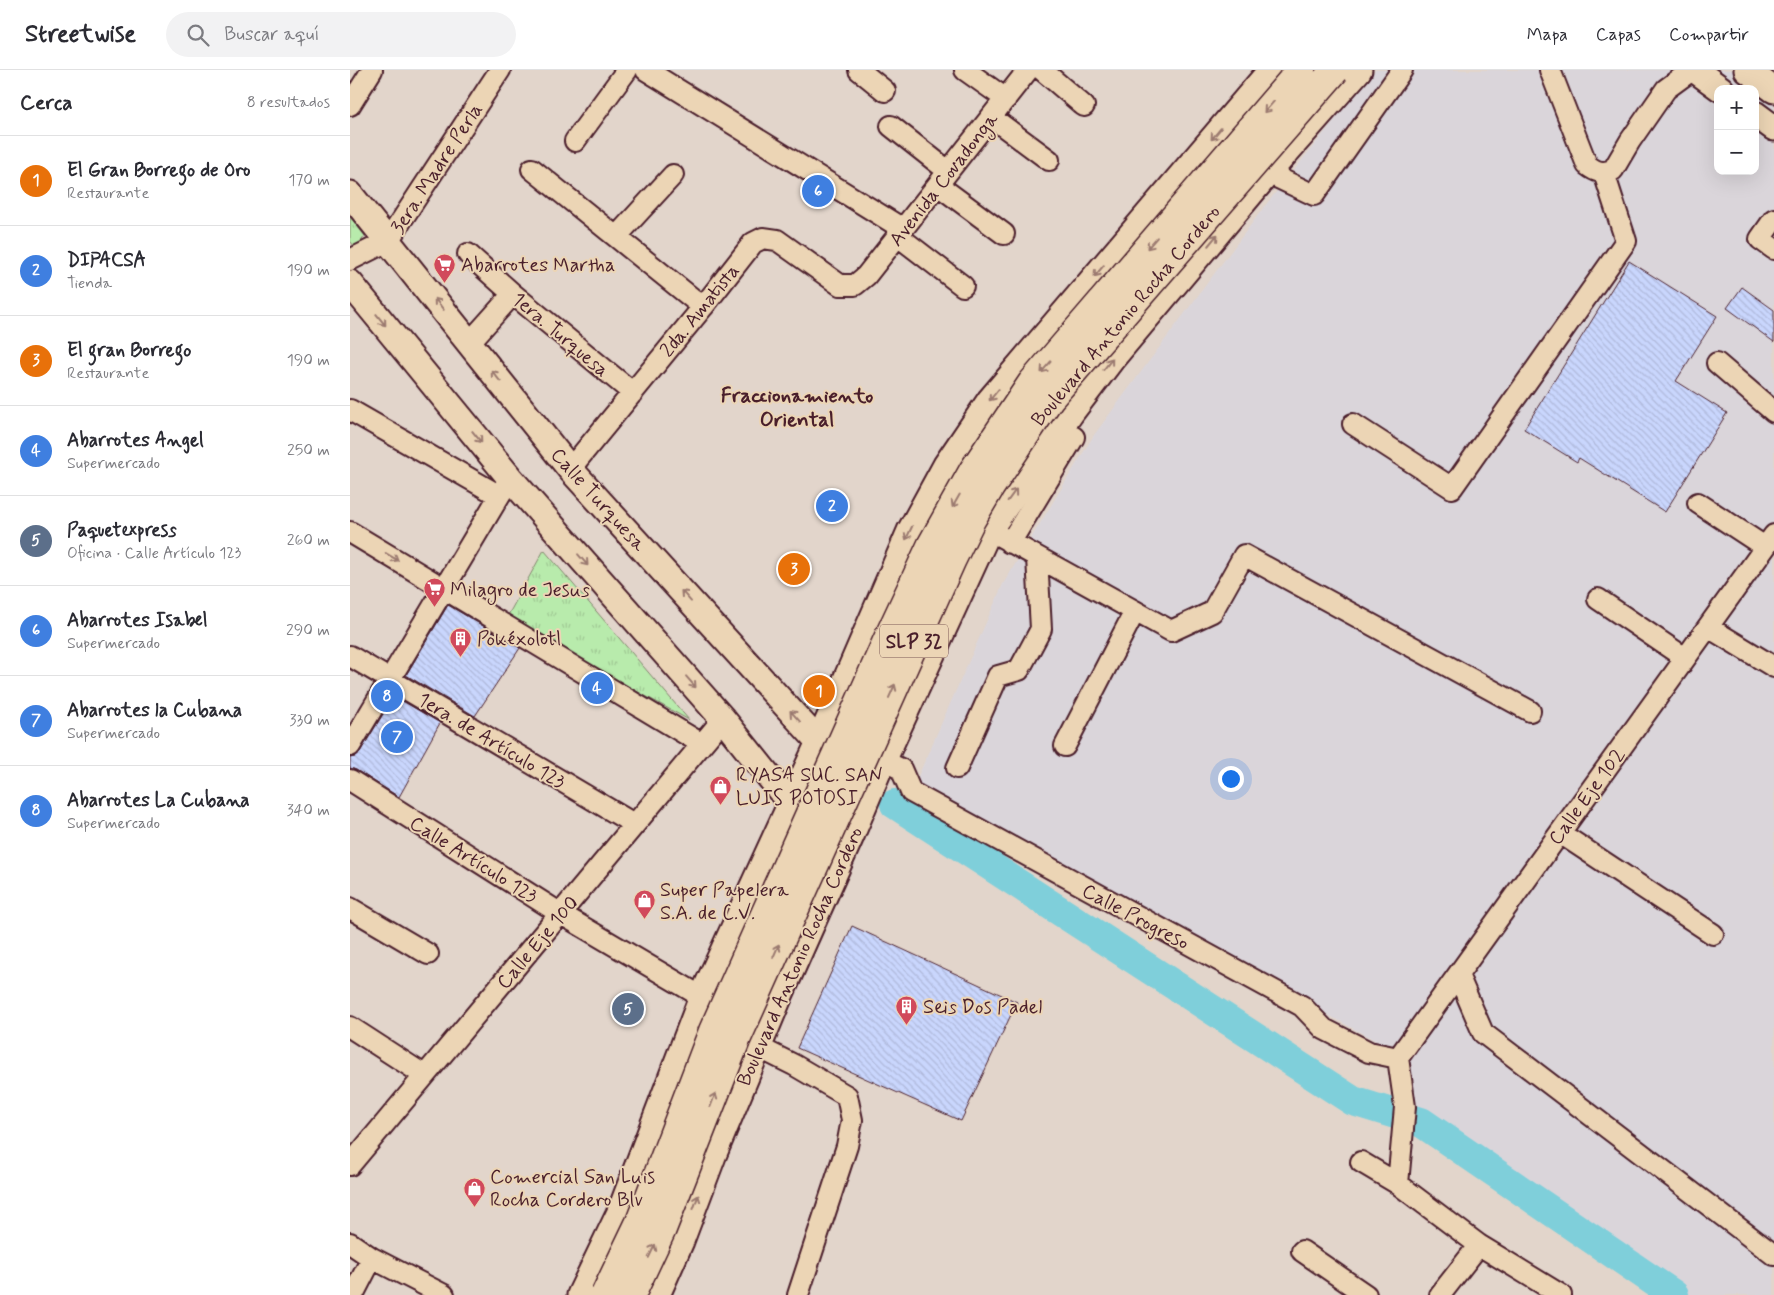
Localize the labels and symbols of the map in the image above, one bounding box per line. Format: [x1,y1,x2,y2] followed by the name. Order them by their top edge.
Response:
[385,98,490,239] street label: 3era. Madre Perla
[1264,100,1275,113] one-way arrow
[883,107,1006,253] street label: Avenida Covadonga
[1211,127,1222,140] one-way arrow
[802,172,834,210] pin: 6
[1025,200,1227,432] street label: Boulevard Antonio Rocha Cordero
[1207,233,1218,246] one-way arrow
[1146,237,1158,250] one-way arrow
[433,252,457,283] supermarket icon: Abarrotes Martha
[461,252,615,279] place label: Abarrotes Martha
[654,259,746,363] street label: 2da. Amatista
[1094,264,1105,277] one-way arrow
[506,286,614,384] street label: 1era. Turquesa
[433,298,444,311] one-way arrow
[375,313,386,326] one-way arrow
[1103,358,1114,371] one-way arrow
[1040,360,1052,373] one-way arrow
[491,370,502,383] one-way arrow
[721,382,873,434] district label: Fraccionamiento Oriental
[989,388,1000,401] one-way arrow
[472,430,483,443] one-way arrow
[544,442,652,558] street label: Calle Turquesa
[816,487,848,525] pin: 2
[1007,489,1018,502] one-way arrow
[950,494,960,508] one-way arrow
[904,525,914,540] one-way arrow
[778,550,810,588] pin: 3
[384,552,398,562] one-way arrow
[577,554,589,567] one-way arrow
[422,577,446,608] supermarket icon: Milagro de Jesus
[450,577,590,605] place label: Milagro de Jesus
[680,590,692,603] one-way arrow
[880,624,948,658] road number: SLP 32
[449,626,473,657] building icon: Pokéxolotl
[477,626,561,653] place label: Pokéxolotl
[581,669,613,707] pin: 4
[803,672,835,710] pin: 1
[685,676,696,689] one-way arrow
[371,677,403,715] pin: 8
[888,684,898,699] one-way arrow
[412,687,570,796] street label: 1era. de Artículo 123
[789,710,801,723] one-way arrow
[381,718,413,756] pin: 7
[1543,743,1632,851] street label: Calle Eje 102
[736,762,883,812] place label: RYASA SUC. SAN LUIS POTOSI
[1218,766,1244,792] your location
[708,774,732,805] shop icon: RYASA SUC. SAN LUIS POTOSI
[404,810,542,910] street label: Calle Artículo 123
[731,823,870,1090] street label: Boulevard Antonio Rocha Cordero
[660,877,790,927] place label: Super Papelera S.A. de C.V.
[1077,878,1194,957] street label: Calle Progreso
[632,889,656,920] shop icon: Super Papelera S.A. de C.V.
[491,890,585,995] street label: Calle Eje 100
[772,944,781,959] one-way arrow
[612,990,644,1028] pin: 5
[895,994,919,1025] building icon: Seis Dos Padel
[923,994,1042,1021] place label: Seis Dos Padel
[709,1093,718,1108] one-way arrow
[490,1164,655,1214] place label: Comercial San Luis Rocha Cordero Blv
[462,1176,486,1207] shop icon: Comercial San Luis Rocha Cordero Blv
[692,1195,701,1210] one-way arrow
[648,1244,657,1259] one-way arrow

